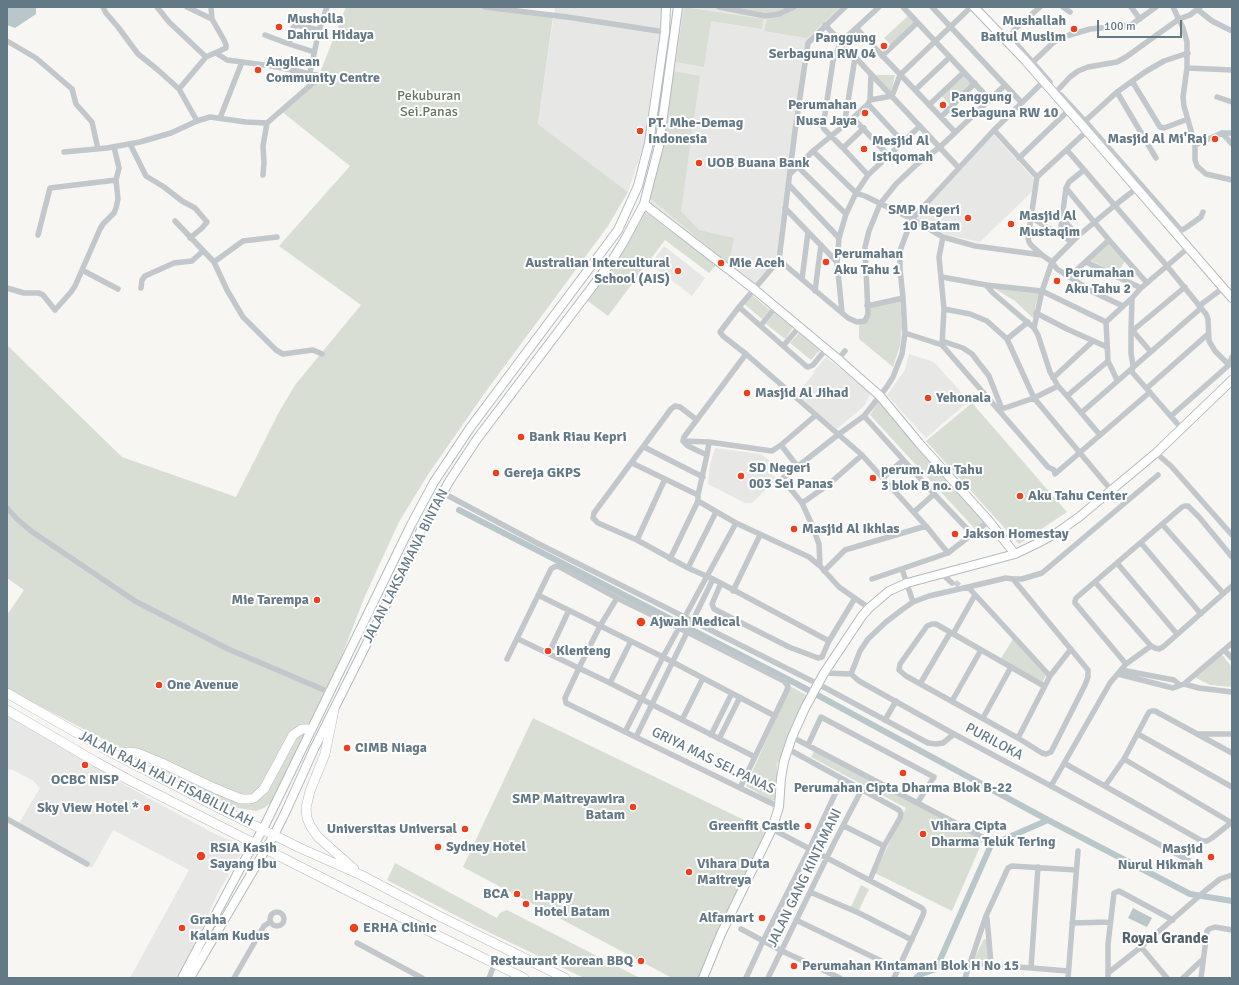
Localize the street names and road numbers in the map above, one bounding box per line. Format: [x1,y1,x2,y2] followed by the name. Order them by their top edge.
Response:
[360,486,452,646] street label: JALAN LAKSAMANA BINTAN
[962,720,1026,764] street label: PURILOKA
[649,724,777,798] street label: GRIYA MAS SEI.PANAS
[76,728,256,830] street label: JALAN RAJA HAJI FISABILILLAH
[764,806,846,950] street label: JALAN GANG KINTAMANI

